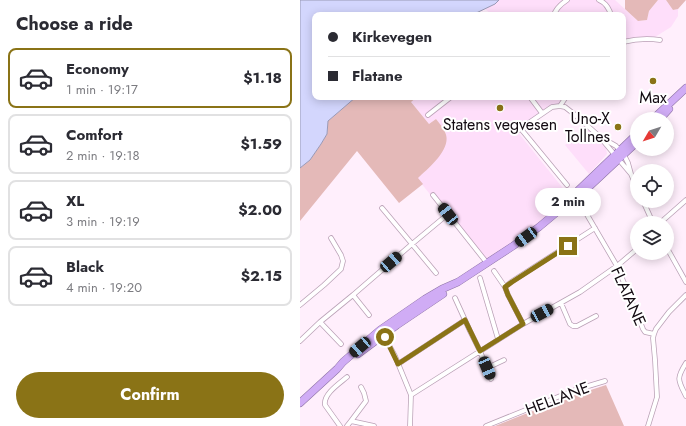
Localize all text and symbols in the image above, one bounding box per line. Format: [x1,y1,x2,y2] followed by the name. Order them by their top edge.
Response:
[16,11,133,37] text: Choose a ride
[352,26,432,48] text: Kirkevegen
[66,58,129,80] text: Economy
[18,60,54,96] icon: car
[352,65,403,87] text: Flatane
[243,67,282,89] text: $1.18
[648,76,658,86] marker: Max
[66,80,138,99] text: 1 min · 19:17
[639,86,667,109] place label: Max
[495,103,505,113] marker: Statens vegvesen
[565,107,610,148] place label: Uno-X Tollnes
[630,112,674,156] north arrow
[630,112,674,260] map controls
[443,113,557,136] place label: Statens vegvesen
[613,122,623,132] marker: Uno-X Tollnes
[66,124,123,146] text: Comfort
[18,126,54,162] icon: car
[240,133,282,155] text: $1.59
[66,146,140,165] text: 2 min · 19:18
[630,164,674,208] button: locate
[535,188,601,216] callout: 2 min
[66,190,84,212] text: XL
[18,192,54,228] icon: car
[551,192,585,211] text: 2 min
[238,199,282,221] text: $2.00
[436,201,460,227] car
[66,212,140,231] text: 3 min · 19:19
[630,216,674,260] button: layers
[513,225,539,249] car
[559,237,577,255] route end
[378,250,404,274] car
[66,256,104,278] text: Black
[18,258,54,294] icon: car
[605,263,652,330] street label: FLATANE
[241,265,282,287] text: $2.15
[66,278,142,297] text: 4 min · 19:20
[529,302,555,324] car
[376,328,394,346] route start
[347,335,373,359] car
[477,355,497,381] car
[16,372,284,418] button: Confirm
[522,376,593,421] street label: HELLANE

